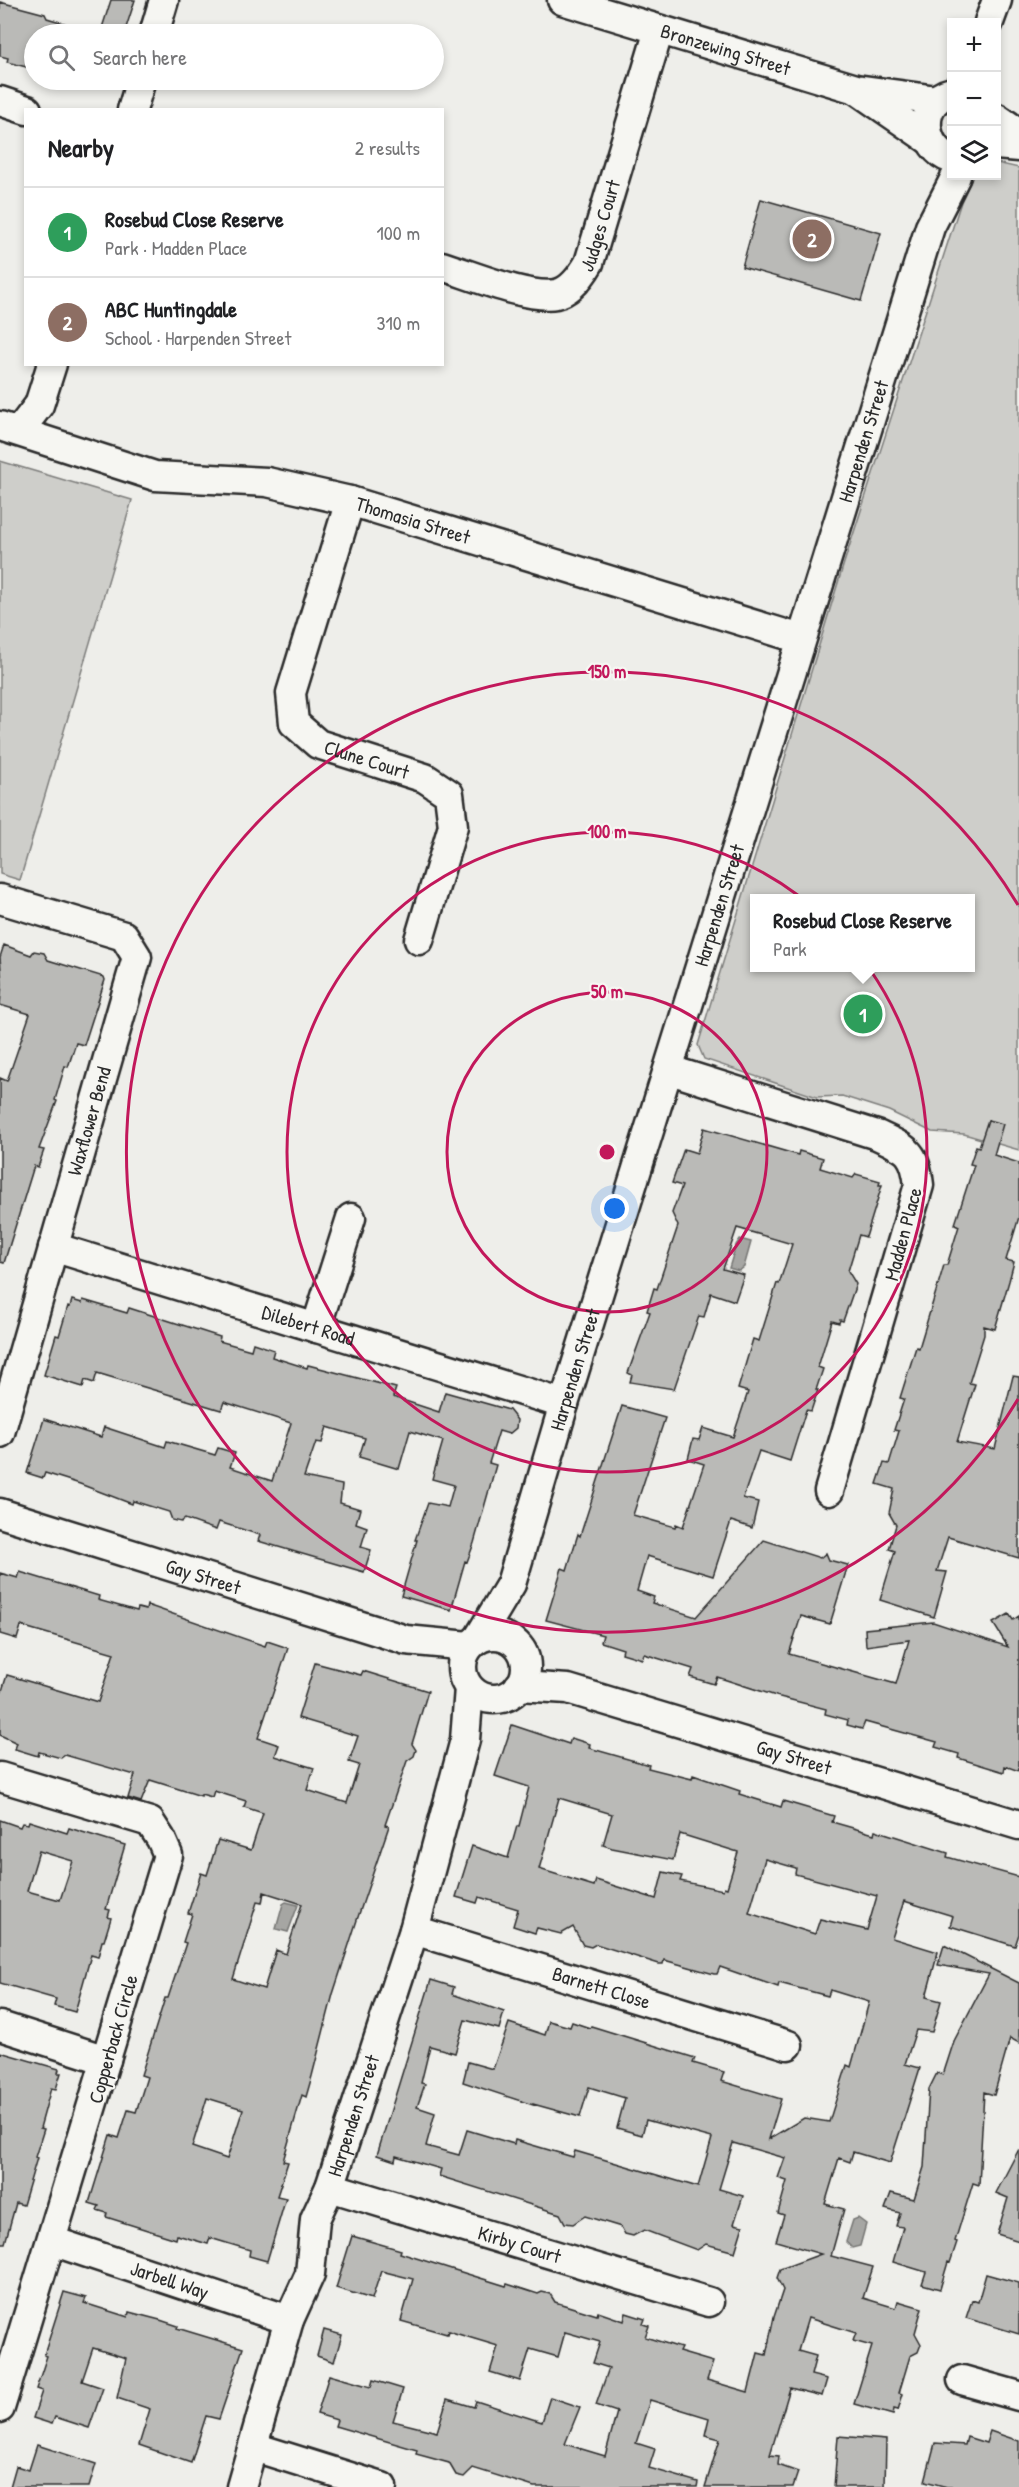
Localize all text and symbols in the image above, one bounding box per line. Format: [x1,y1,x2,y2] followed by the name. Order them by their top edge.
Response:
[658,17,795,82] street label: Bronzewing Street
[947,18,1001,180] map controls
[947,18,1001,72] button: +
[24,24,444,90] search box
[45,41,78,74] icon: search
[93,42,187,72] text: Search here
[947,72,1001,126] button: −
[947,126,1001,180] button: layers
[48,130,114,165] text: Nearby
[355,134,420,161] text: 2 results
[573,175,627,276] street label: Judges Court
[105,204,284,234] text: Rosebud Close Reserve
[792,216,832,262] pin: 2
[64,219,71,246] text: 1
[377,219,420,246] text: 100 m
[105,234,247,261] text: Park · Madden Place
[105,294,237,324] text: ABC Huntingdale
[63,309,72,336] text: 2
[377,309,420,336] text: 310 m
[105,324,291,351] text: School · Harpenden Street
[831,376,895,506] street label: Harpenden Street
[352,490,475,550] street label: Thomasia Street
[588,659,626,684] text: 150 m
[321,733,414,785] street label: Clune Court
[587,819,627,844] text: 100 m
[687,840,751,970] street label: Harpenden Street
[750,894,975,972] popup
[773,905,952,935] text: Rosebud Close Reserve
[773,935,807,962] text: Park
[591,979,623,1004] text: 50 m
[844,992,882,1036] pin: 1
[60,1063,117,1178] street label: Waxflower Bend
[597,1142,617,1162] centre of rings
[877,1184,928,1283] street label: Madden Place
[600,1194,629,1223] your location
[259,1298,358,1352] street label: Dilebert Road
[543,1304,606,1434] street label: Harpenden Street
[163,1552,245,1601] street label: Gay Street
[753,1733,836,1781] street label: Gay Street
[549,1959,654,2015] street label: Barnett Close
[81,1971,144,2106] street label: Copperback Circle
[320,2050,386,2180] street label: Harpenden Street
[475,2219,566,2270] street label: Kirby Court
[127,2254,213,2305] street label: Jarbell Way

